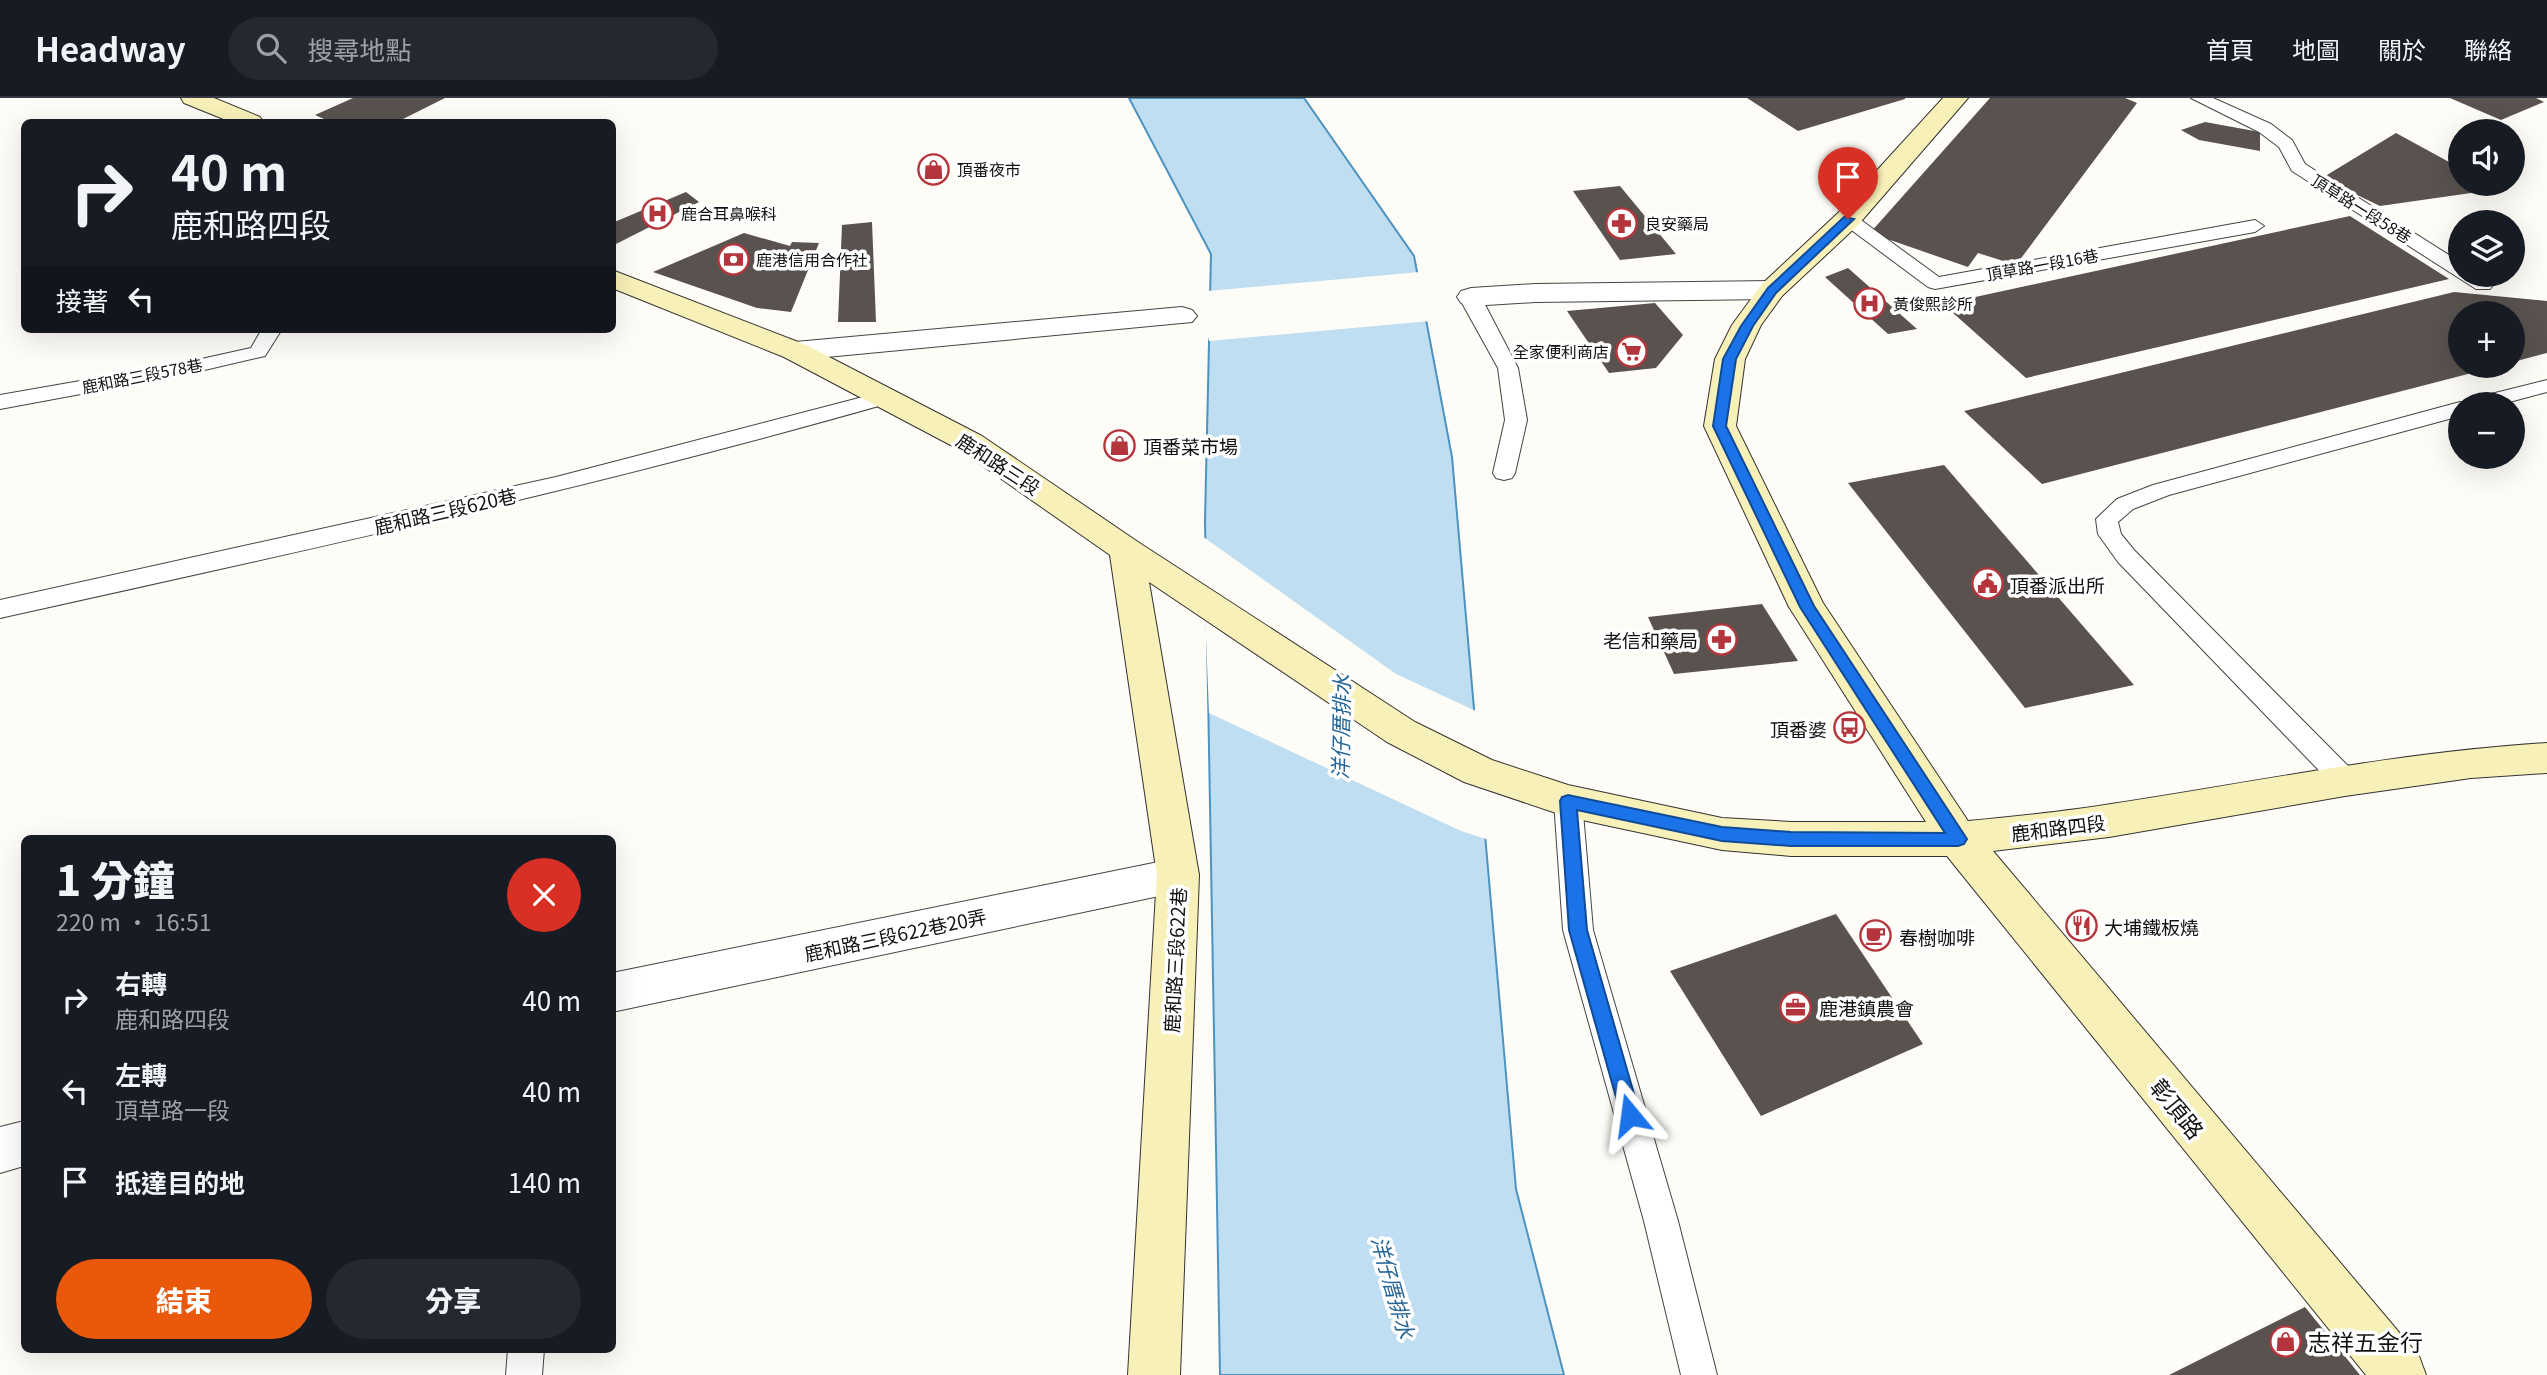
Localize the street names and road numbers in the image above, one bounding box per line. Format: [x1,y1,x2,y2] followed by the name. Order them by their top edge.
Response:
[2307,168,2417,248] street label: 頂草路一段58巷
[1984,242,2100,286] street label: 頂草路一段16巷
[80,352,204,398] street label: 鹿和路三段578巷
[952,426,1046,500] street label: 鹿和路三段
[371,480,519,540] street label: 鹿和路三段620巷
[2009,808,2107,846] street label: 鹿和路四段
[1157,887,1191,1033] street label: 鹿和路三段622巷
[801,901,989,967] street label: 鹿和路三段622巷20弄
[2143,1070,2213,1146] street label: 彰頂路

